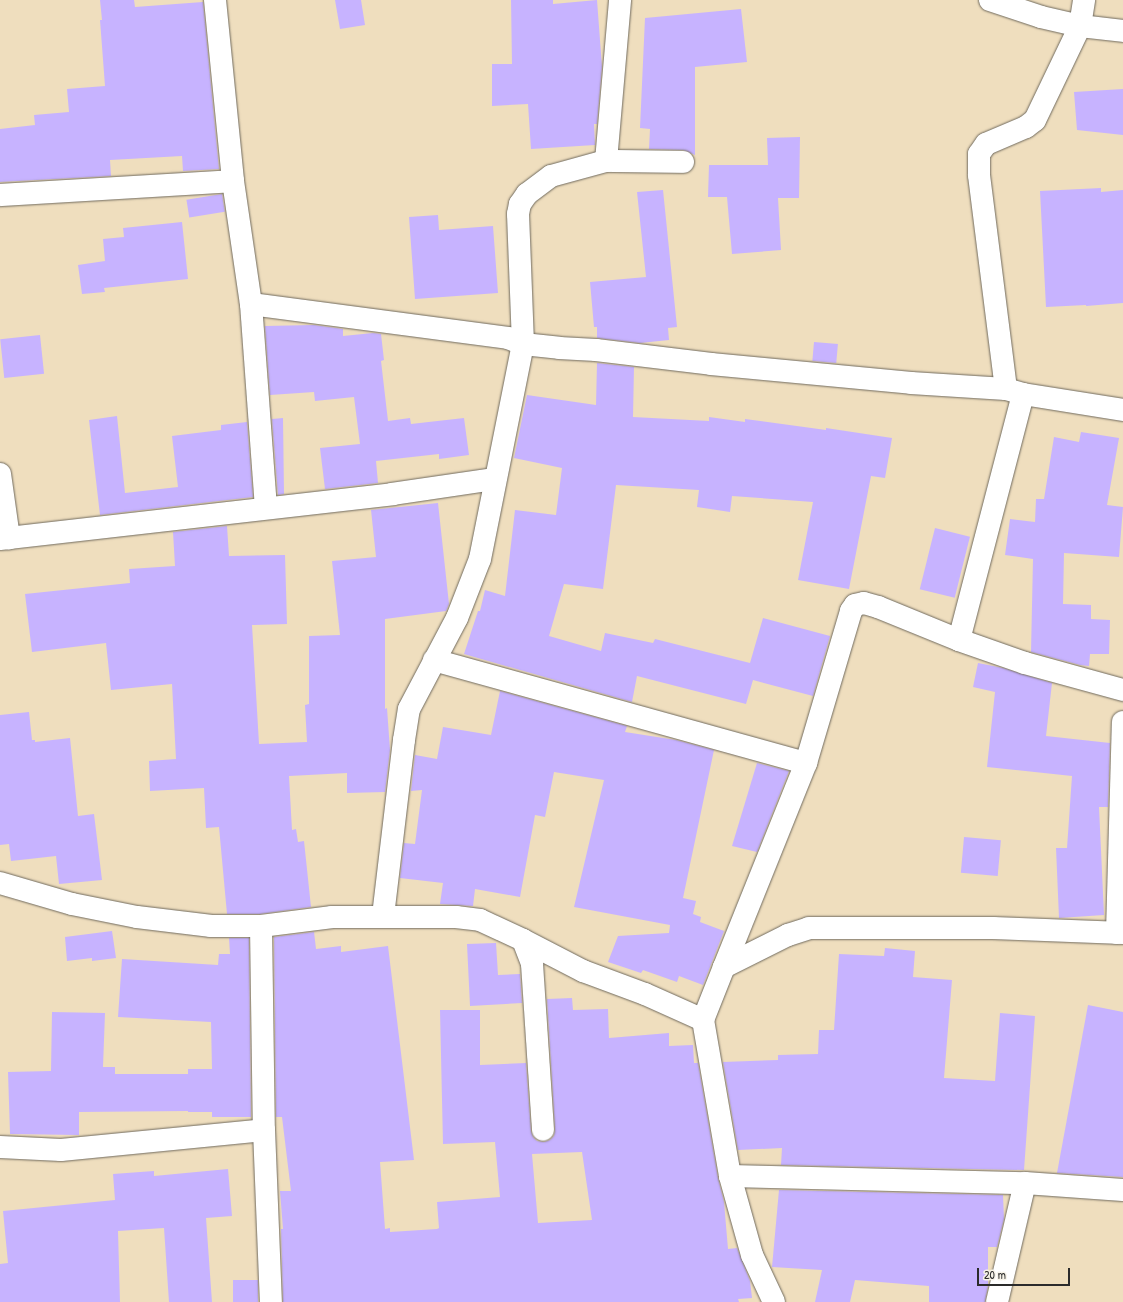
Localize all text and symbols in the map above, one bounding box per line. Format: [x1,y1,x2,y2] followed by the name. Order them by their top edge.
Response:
[979,1260,1072,1286] scale bar
[984,1266,1006,1283] text: 20 m

